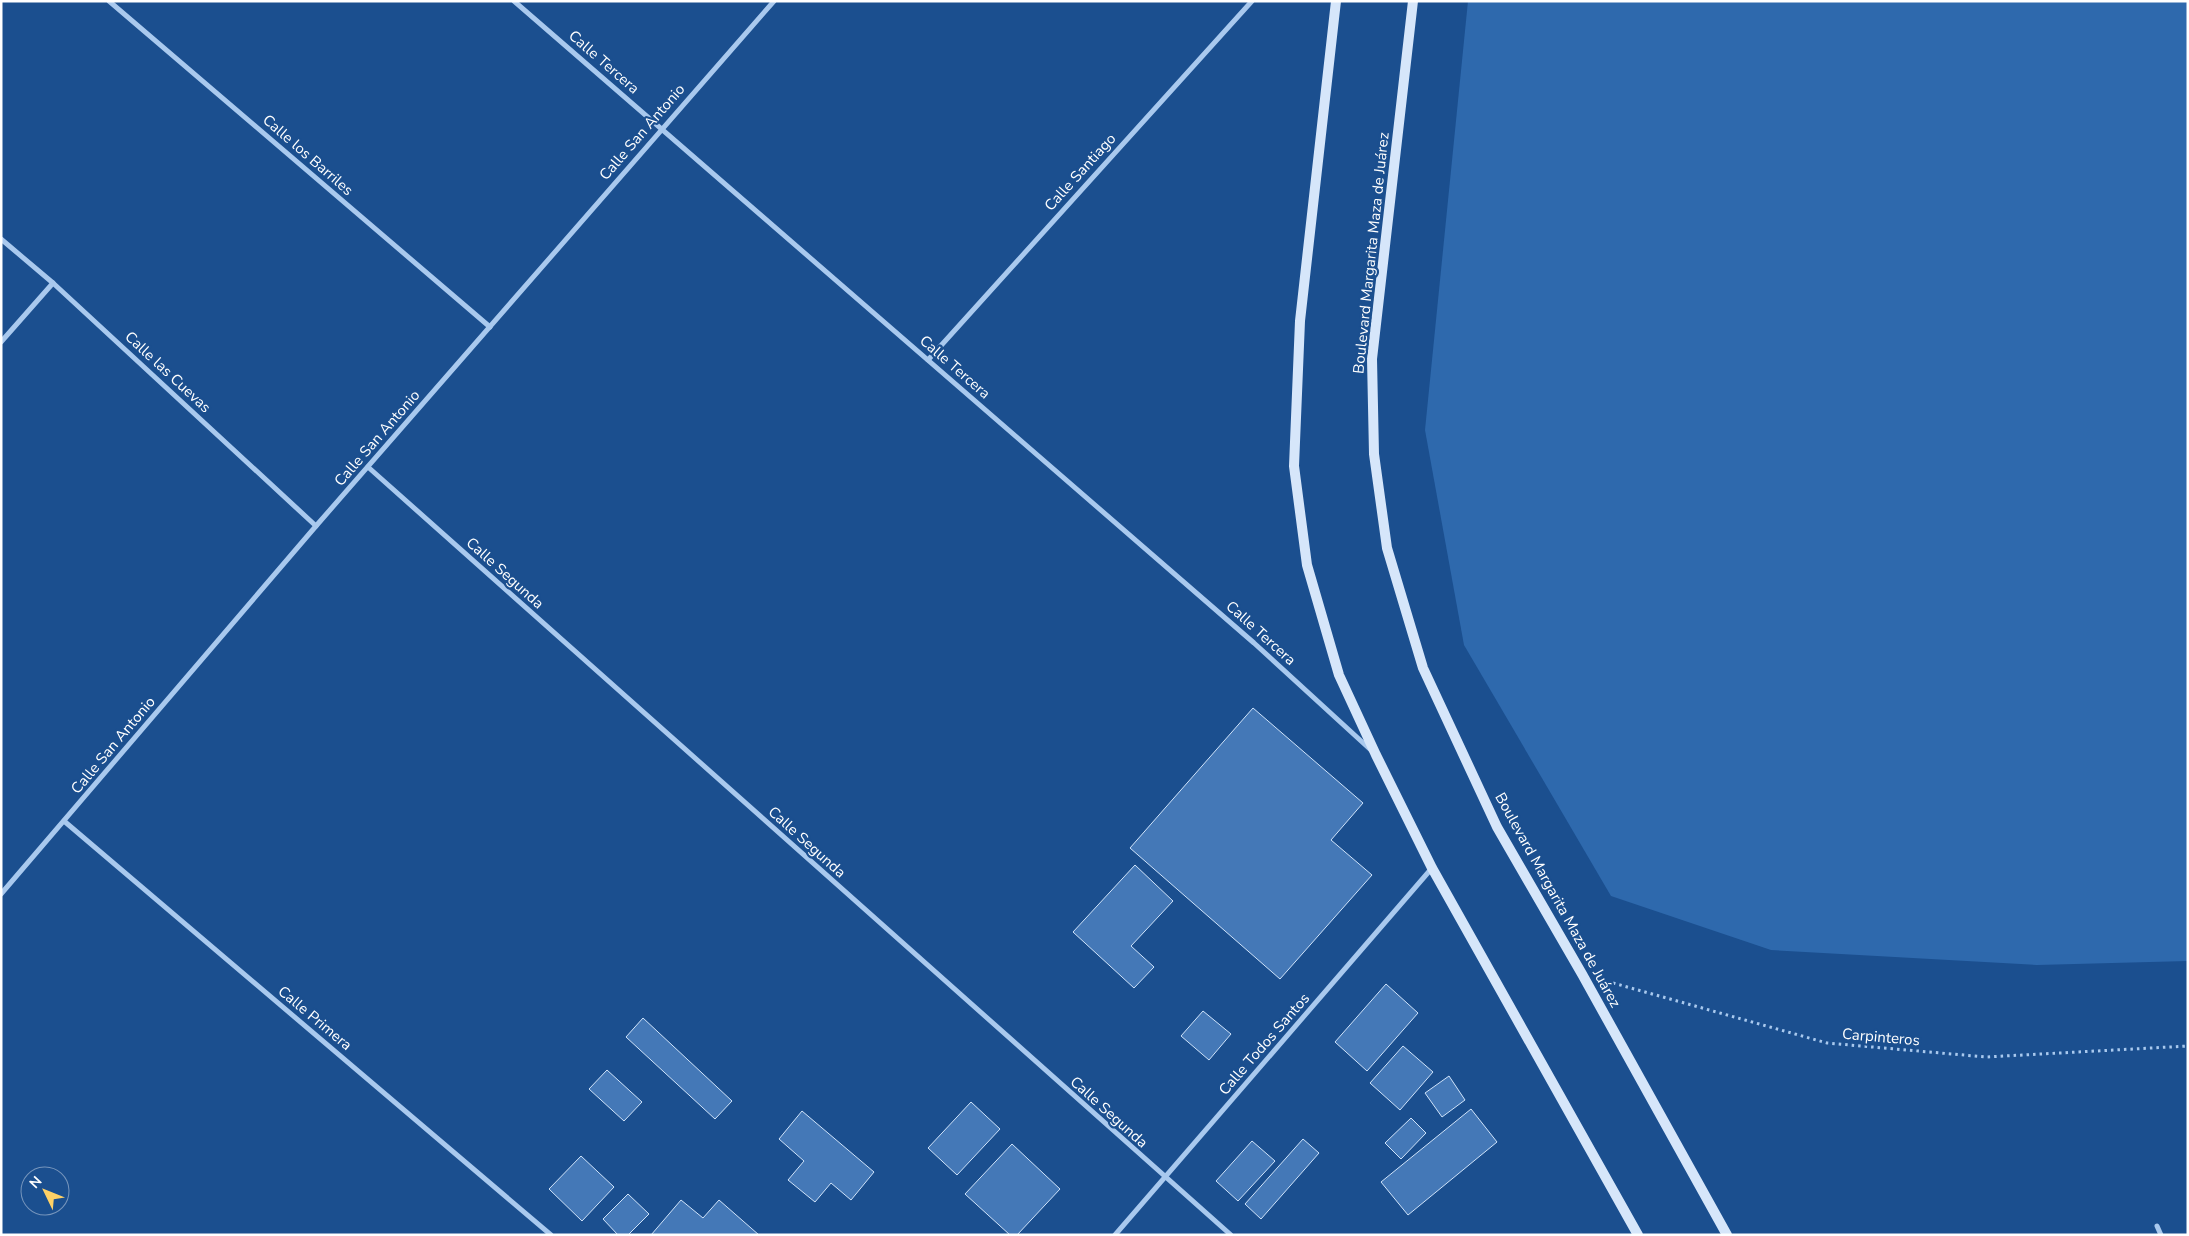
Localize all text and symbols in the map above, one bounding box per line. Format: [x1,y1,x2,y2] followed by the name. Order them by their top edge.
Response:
[564,26,644,98] street label: Calle Tercera
[595,80,689,184] street label: Calle San Antonio
[258,110,358,200] street label: Calle los Barriles
[1040,129,1120,215] street label: Calle Santiago
[1348,131,1394,375] street label: Boulevard Margarita Maza de Juárez
[121,327,215,417] street label: Calle las Cuevas
[915,331,995,403] street label: Calle Tercera
[330,386,424,490] street label: Calle San Antonio
[462,533,548,613] street label: Calle Segunda
[1222,596,1300,670] street label: Calle Tercera
[66,692,160,798] street label: Calle San Antonio
[1490,789,1626,1011] street label: Boulevard Margarita Maza de Juárez
[764,802,850,882] street label: Calle Segunda
[274,981,356,1055] street label: Calle Primera
[1214,989,1314,1099] street label: Calle Todos Santos
[1841,1024,1921,1050] street label: Carpinteros
[1066,1072,1152,1152] street label: Calle Segunda
[20,1166,70,1216] north arrow
[25,1172,46,1193] text: N

